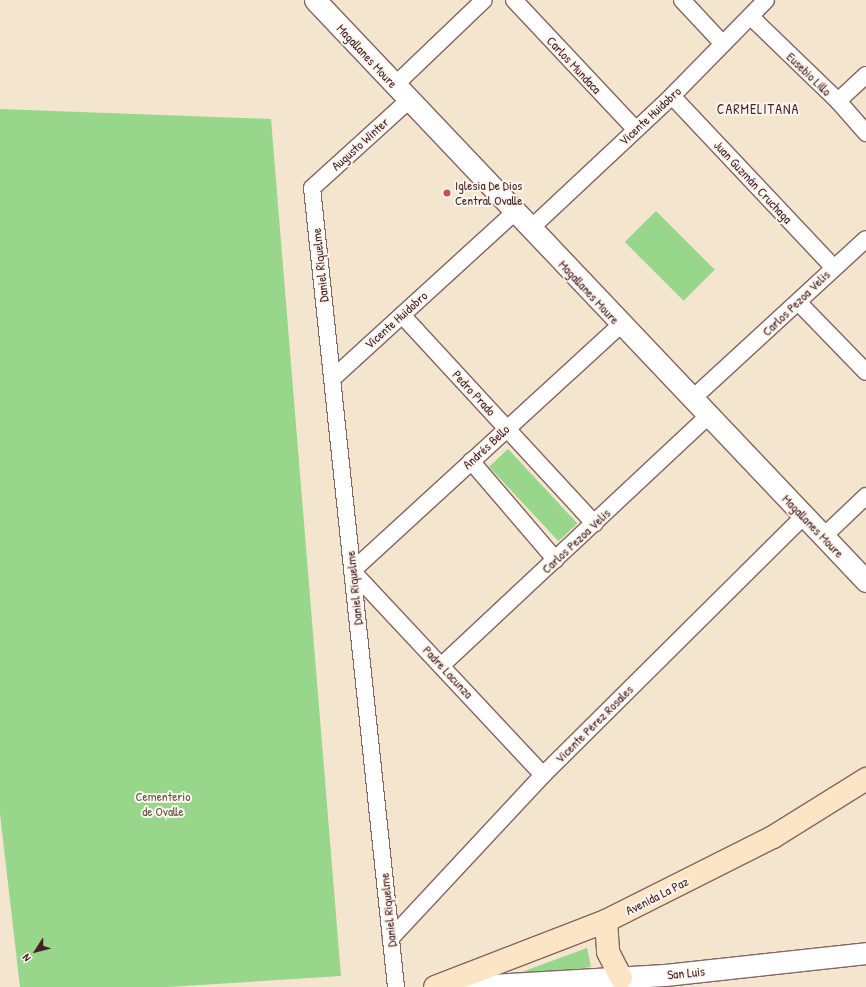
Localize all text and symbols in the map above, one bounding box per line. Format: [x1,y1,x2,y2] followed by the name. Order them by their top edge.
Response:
[333,21,401,91] street label: Magallanes Moure
[543,33,605,97] street label: Carlos Mundaca
[783,49,835,99] street label: Eusebio Lillo
[616,83,684,149] street label: Vicente Huidobro
[717,101,799,117] district label: CARMELITANA
[328,114,392,174] street label: Augusto Winter
[711,137,795,227] street label: Juan Guzmán Cruchaga
[455,178,522,209] place label: Iglesia De Dios Central Ovalle
[442,188,452,198] marker: Iglesia De Dios Central Ovalle
[308,227,332,303] street label: Daniel Riquelme
[555,257,623,327] street label: Magallanes Moure
[759,267,833,339] street label: Carlos Pezoa Velis
[361,288,431,352] street label: Vicente Huidobro
[449,367,499,419] street label: Pedro Prado
[459,421,513,473] street label: Andrés Bello
[779,491,847,561] street label: Magallanes Moure
[538,505,614,577] street label: Carlos Pezoa Velis
[342,550,366,626] street label: Daniel Riquelme
[420,642,476,702] street label: Padre Lacunza
[552,682,636,766] street label: Vicente Pérez Rosales
[136,789,190,820] park label: Cementerio de Ovalle
[376,872,400,948] street label: Daniel Riquelme
[623,874,691,918] street label: Avenida La Paz
[16,931,56,971] north arrow
[19,952,34,965] text: N
[666,963,706,983] street label: San Luis

